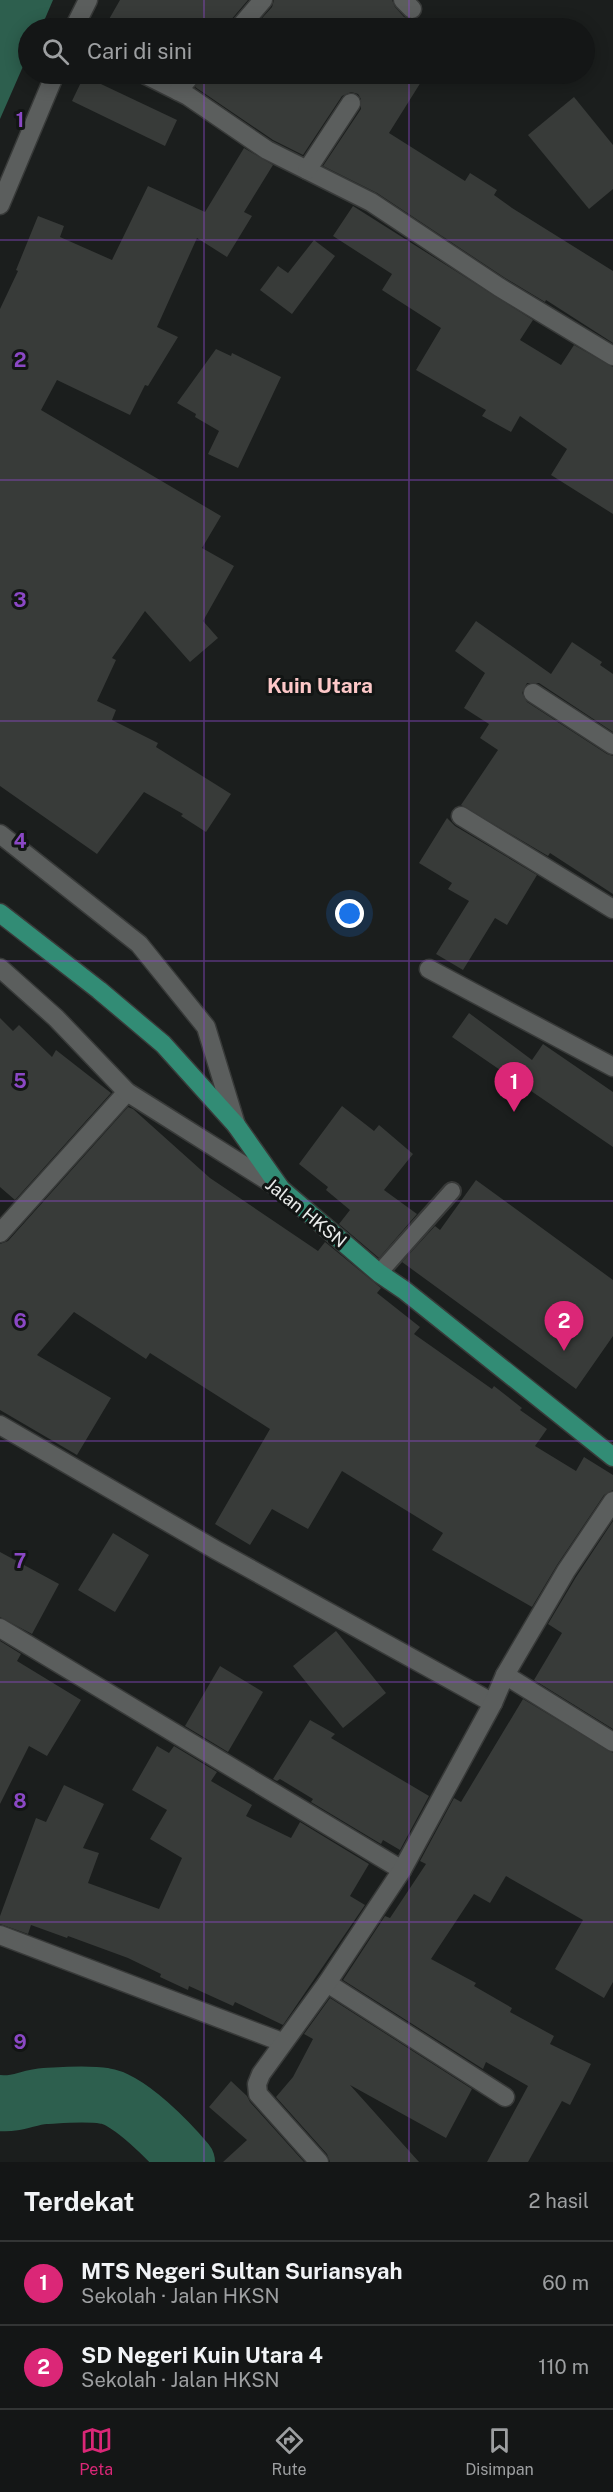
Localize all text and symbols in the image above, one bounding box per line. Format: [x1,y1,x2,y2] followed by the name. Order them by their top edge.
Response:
[18,18,595,84] search box
[39,35,72,68] icon: search
[87,38,192,64] text: Cari di sini
[16,108,24,132] text: 1
[14,348,26,372] text: 2
[13,588,27,612] text: 3
[267,673,373,698] district label: Kuin Utara
[13,829,27,853] text: 4
[335,899,364,928] your location
[494,1062,534,1112] pin: 1
[13,1069,27,1093] text: 5
[262,1174,351,1252] street label: Jalan HKSN
[544,1302,584,1351] pin: 2
[13,1309,27,1333] text: 6
[14,1549,26,1573] text: 7
[13,1789,27,1813] text: 8
[13,2030,27,2054] text: 9
[24,2186,134,2217] text: Terdekat
[529,2189,589,2213] text: 2 hasil
[81,2258,403,2284] text: MTS Negeri Sultan Suriansyah
[39,2271,48,2295] text: 1
[542,2271,589,2295] text: 60 m
[81,2284,280,2308] text: Sekolah · Jalan HKSN
[81,2342,323,2368] text: SD Negeri Kuin Utara 4
[37,2355,50,2379] text: 2
[538,2355,589,2379] text: 110 m
[81,2368,280,2392] text: Sekolah · Jalan HKSN
[79,2424,113,2479] tab: Peta
[272,2424,307,2479] tab: Rute
[465,2424,534,2479] tab: Disimpan

